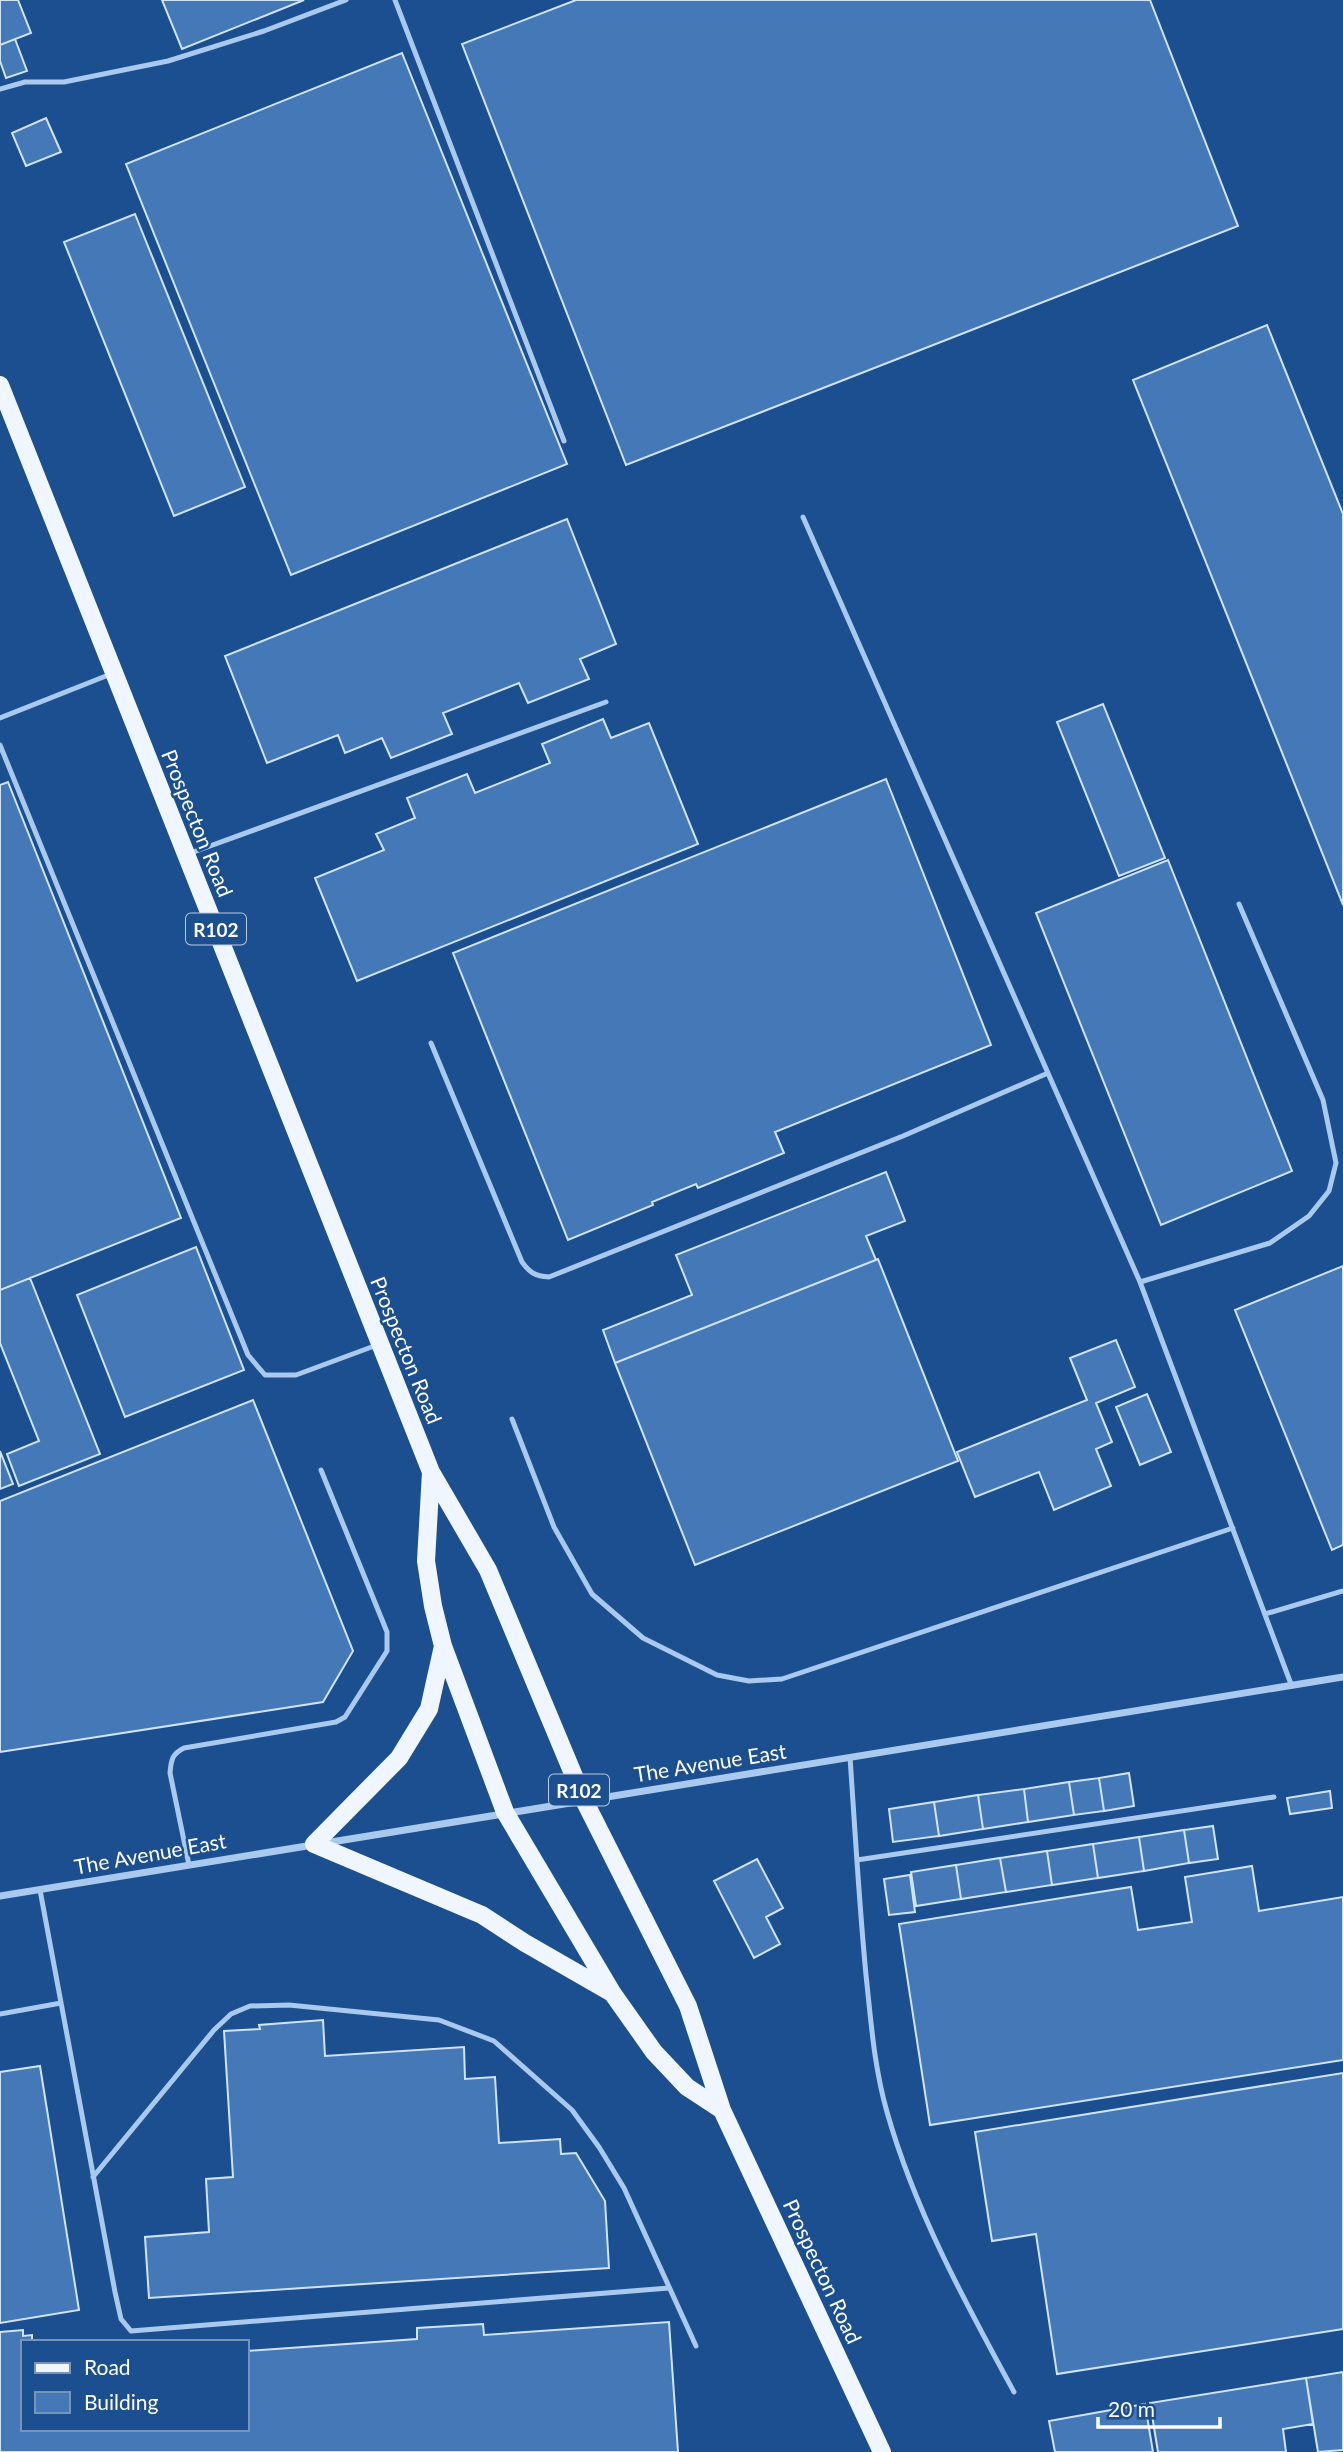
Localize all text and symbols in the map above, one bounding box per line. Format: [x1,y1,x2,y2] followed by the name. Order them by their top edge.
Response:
[157,746,239,900] street label: Prospecton Road
[186,914,246,945] road number: R102
[366,1273,448,1427] street label: Prospecton Road
[632,1738,788,1786] street label: The Avenue East
[549,1774,609,1806] road number: R102
[72,1827,228,1879] street label: The Avenue East
[779,2195,867,2347] street label: Prospecton Road
[21,2340,248,2431] legend
[84,2354,131,2379] text: Road
[1098,2386,1220,2430] scale bar
[84,2389,159,2414] text: Building
[1108,2396,1155,2421] text: 20 m

